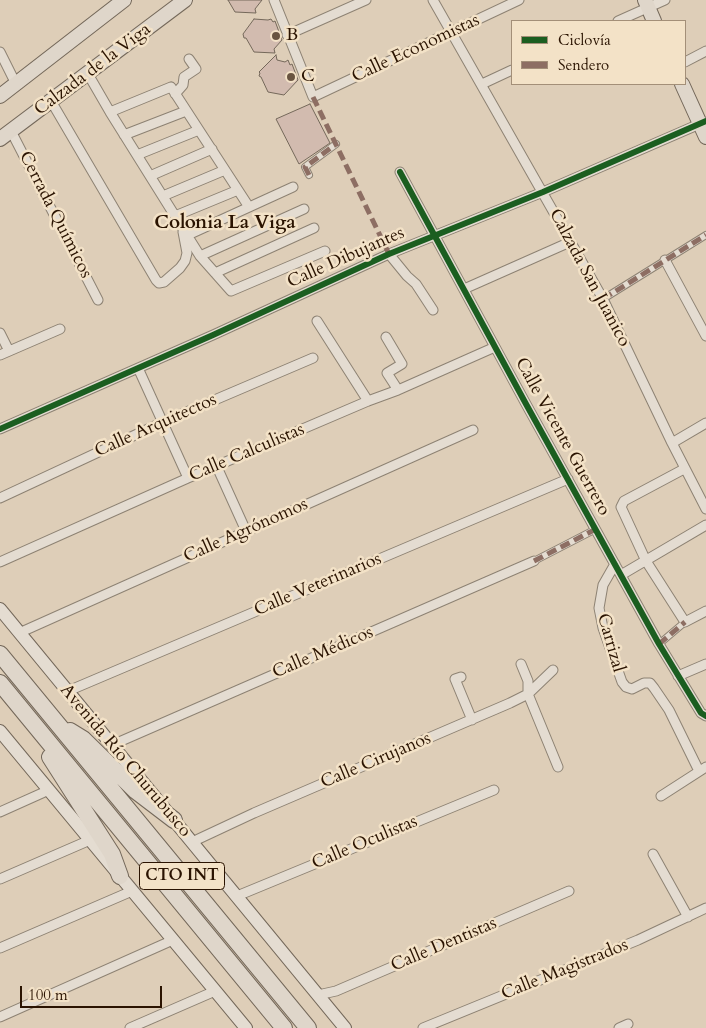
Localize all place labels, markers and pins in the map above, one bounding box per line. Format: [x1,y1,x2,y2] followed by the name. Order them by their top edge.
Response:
[286,25,298,47] place label: B
[270,30,282,42] marker: B
[301,66,315,88] place label: C
[285,71,297,83] marker: C

